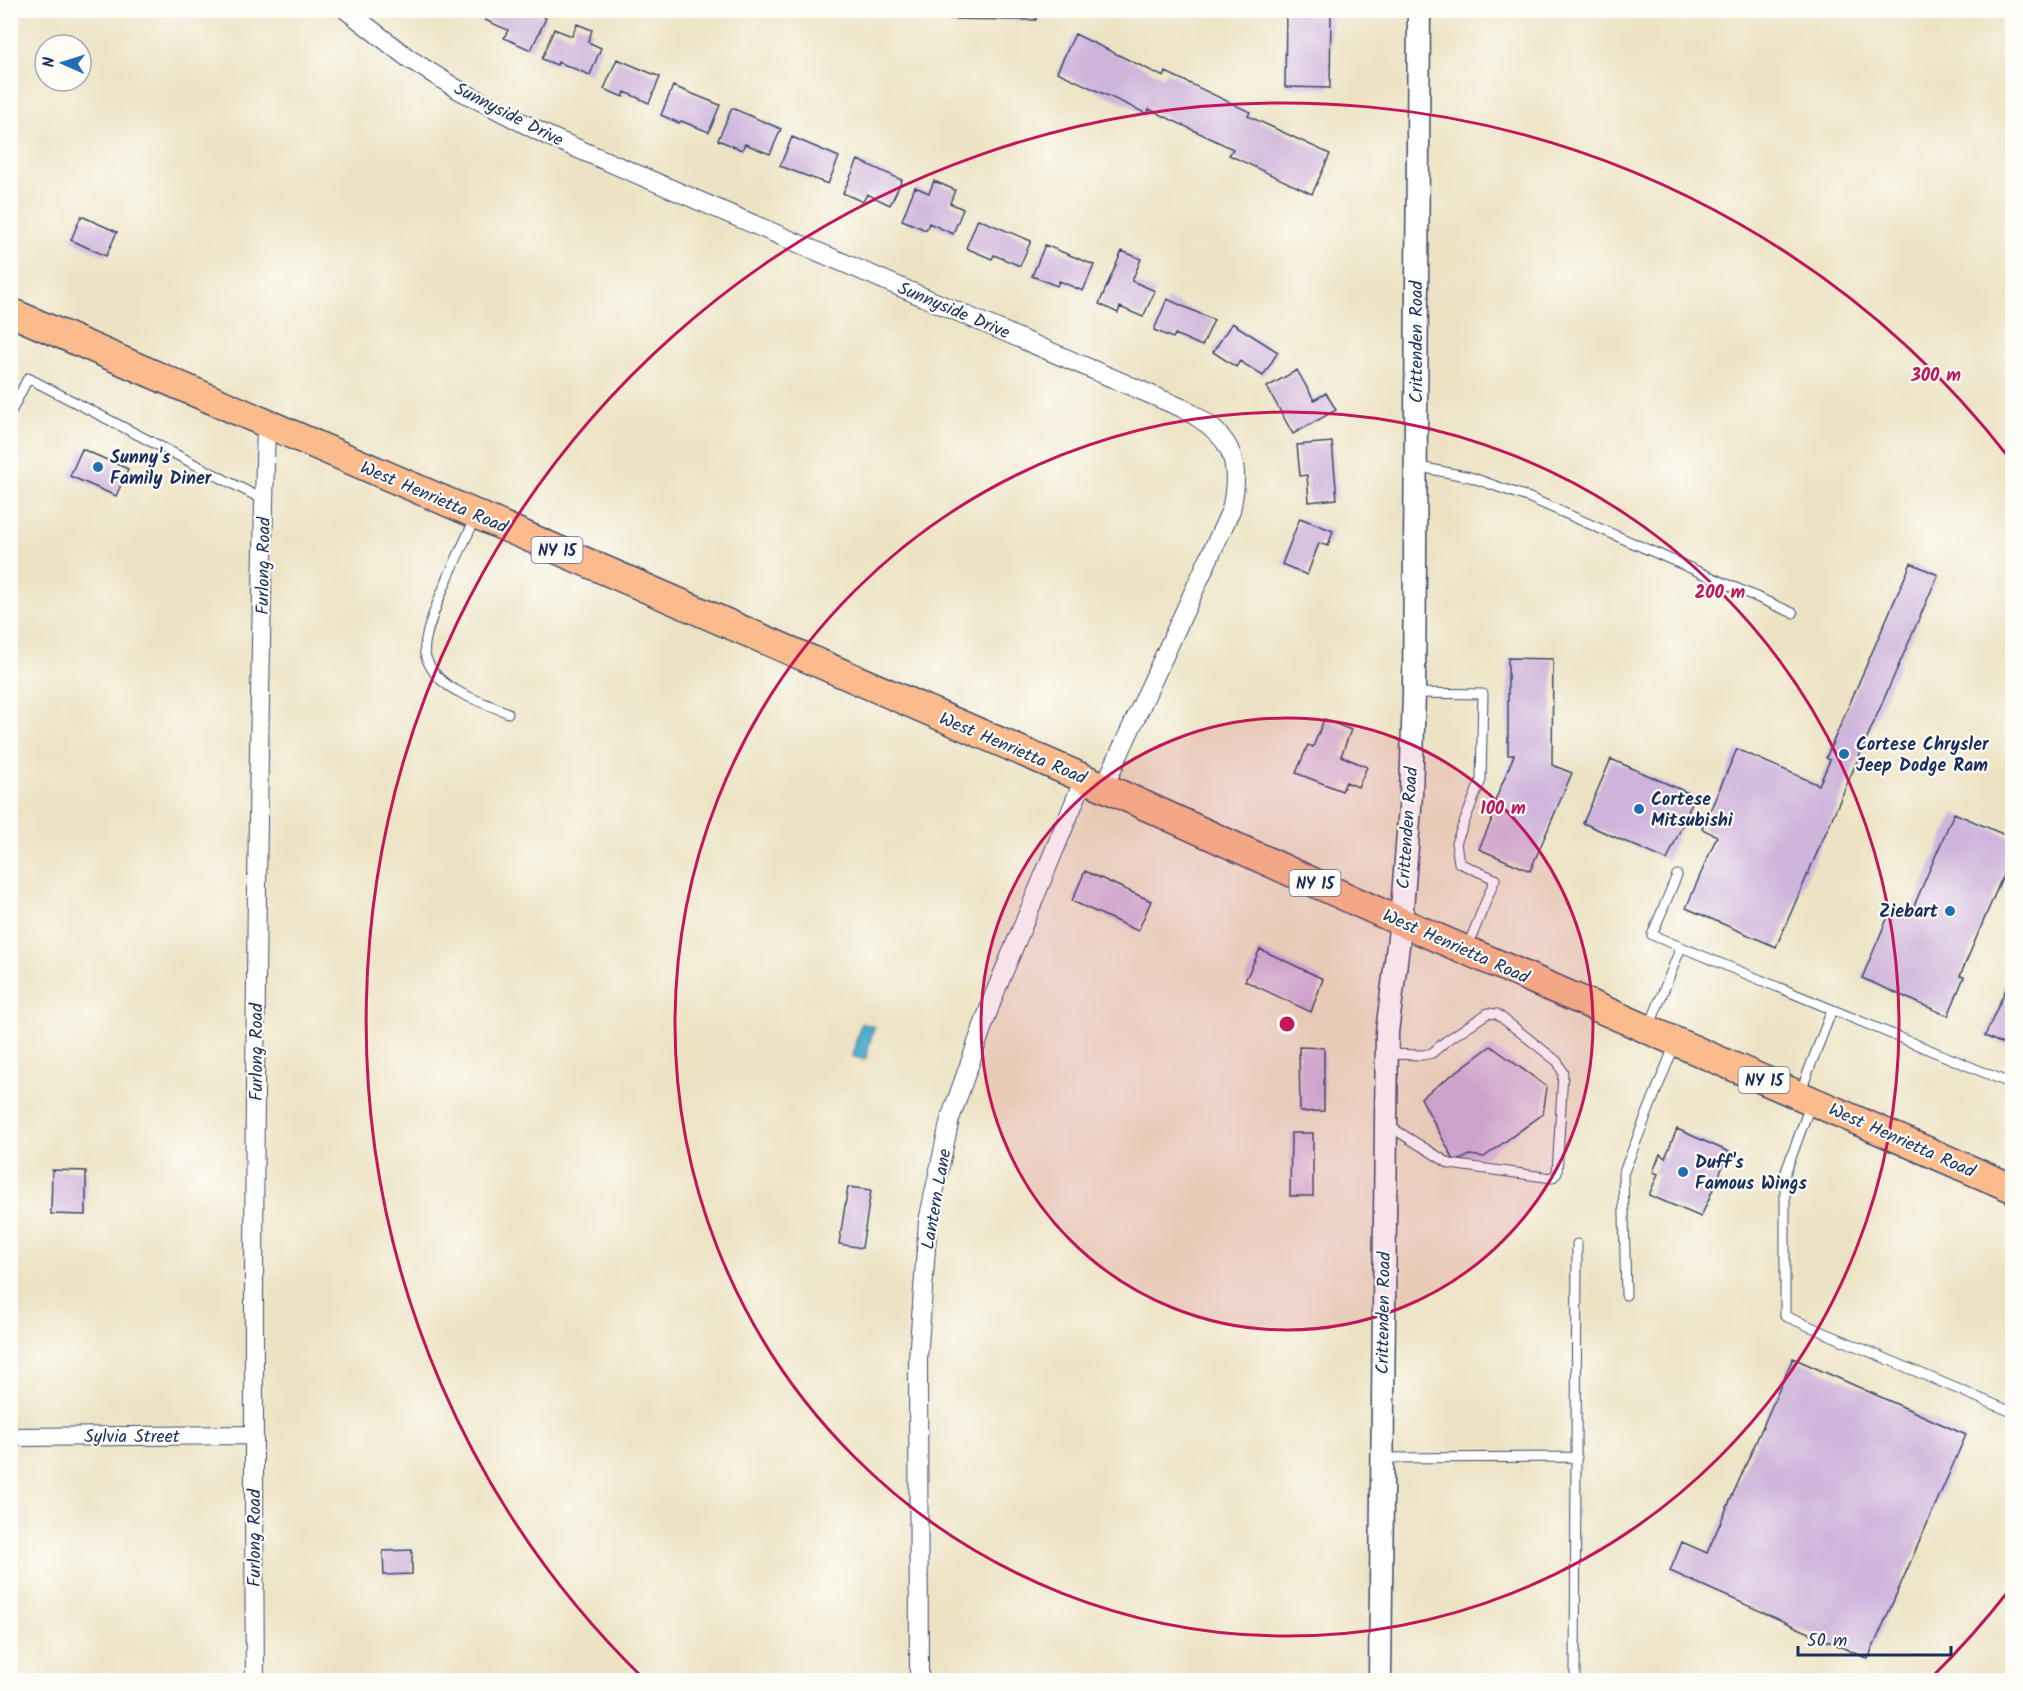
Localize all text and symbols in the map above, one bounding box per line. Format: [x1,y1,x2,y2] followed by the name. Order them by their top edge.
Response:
[33,33,93,93] north arrow
[37,57,62,68] text: N
[448,75,568,155] street label: Sunnyside Drive
[893,275,1014,348] street label: Sunnyside Drive
[1403,280,1432,403] street label: Crittenden Road
[1910,362,1961,391] text: 300 m
[110,444,213,494] place label: Sunny's Family Diner
[355,454,513,543] street label: West Henrietta Road
[91,460,105,474] marker: Sunny's Family Diner
[249,516,280,615] street label: Furlong Road
[532,537,582,563] road number: NY 15
[1695,579,1746,608] text: 200 m
[934,705,1092,794] street label: West Henrietta Road
[1856,731,1990,781] place label: Cortese Chrysler Jeep Dodge Ram
[1837,747,1851,761] marker: Cortese Chrysler Jeep Dodge Ram
[1390,765,1427,890] street label: Crittenden Road
[1651,786,1733,836] place label: Cortese Mitsubishi
[1480,795,1526,824] text: 100 m
[1632,802,1646,816] marker: Cortese Mitsubishi
[1290,870,1340,896] road number: NY 15
[1879,898,1939,927] place label: Ziebart
[1377,902,1534,993] street label: West Henrietta Road
[1943,904,1957,918] marker: Ziebart
[243,1002,272,1101] street label: Furlong Road
[1277,1014,1297,1034] centre of rings
[1738,1067,1790,1093] road number: NY 15
[1823,1096,1980,1187] street label: West Henrietta Road
[914,1147,961,1252] street label: Lantern Lane
[1695,1149,1807,1199] place label: Duff's Famous Wings
[1676,1165,1690,1179] marker: Duff's Famous Wings
[1369,1250,1400,1375] street label: Crittenden Road
[84,1423,181,1452] street label: Sylvia Street
[241,1488,270,1587] street label: Furlong Road
[1798,1619,1951,1657] scale bar
[1807,1627,1847,1656] text: 50 m

